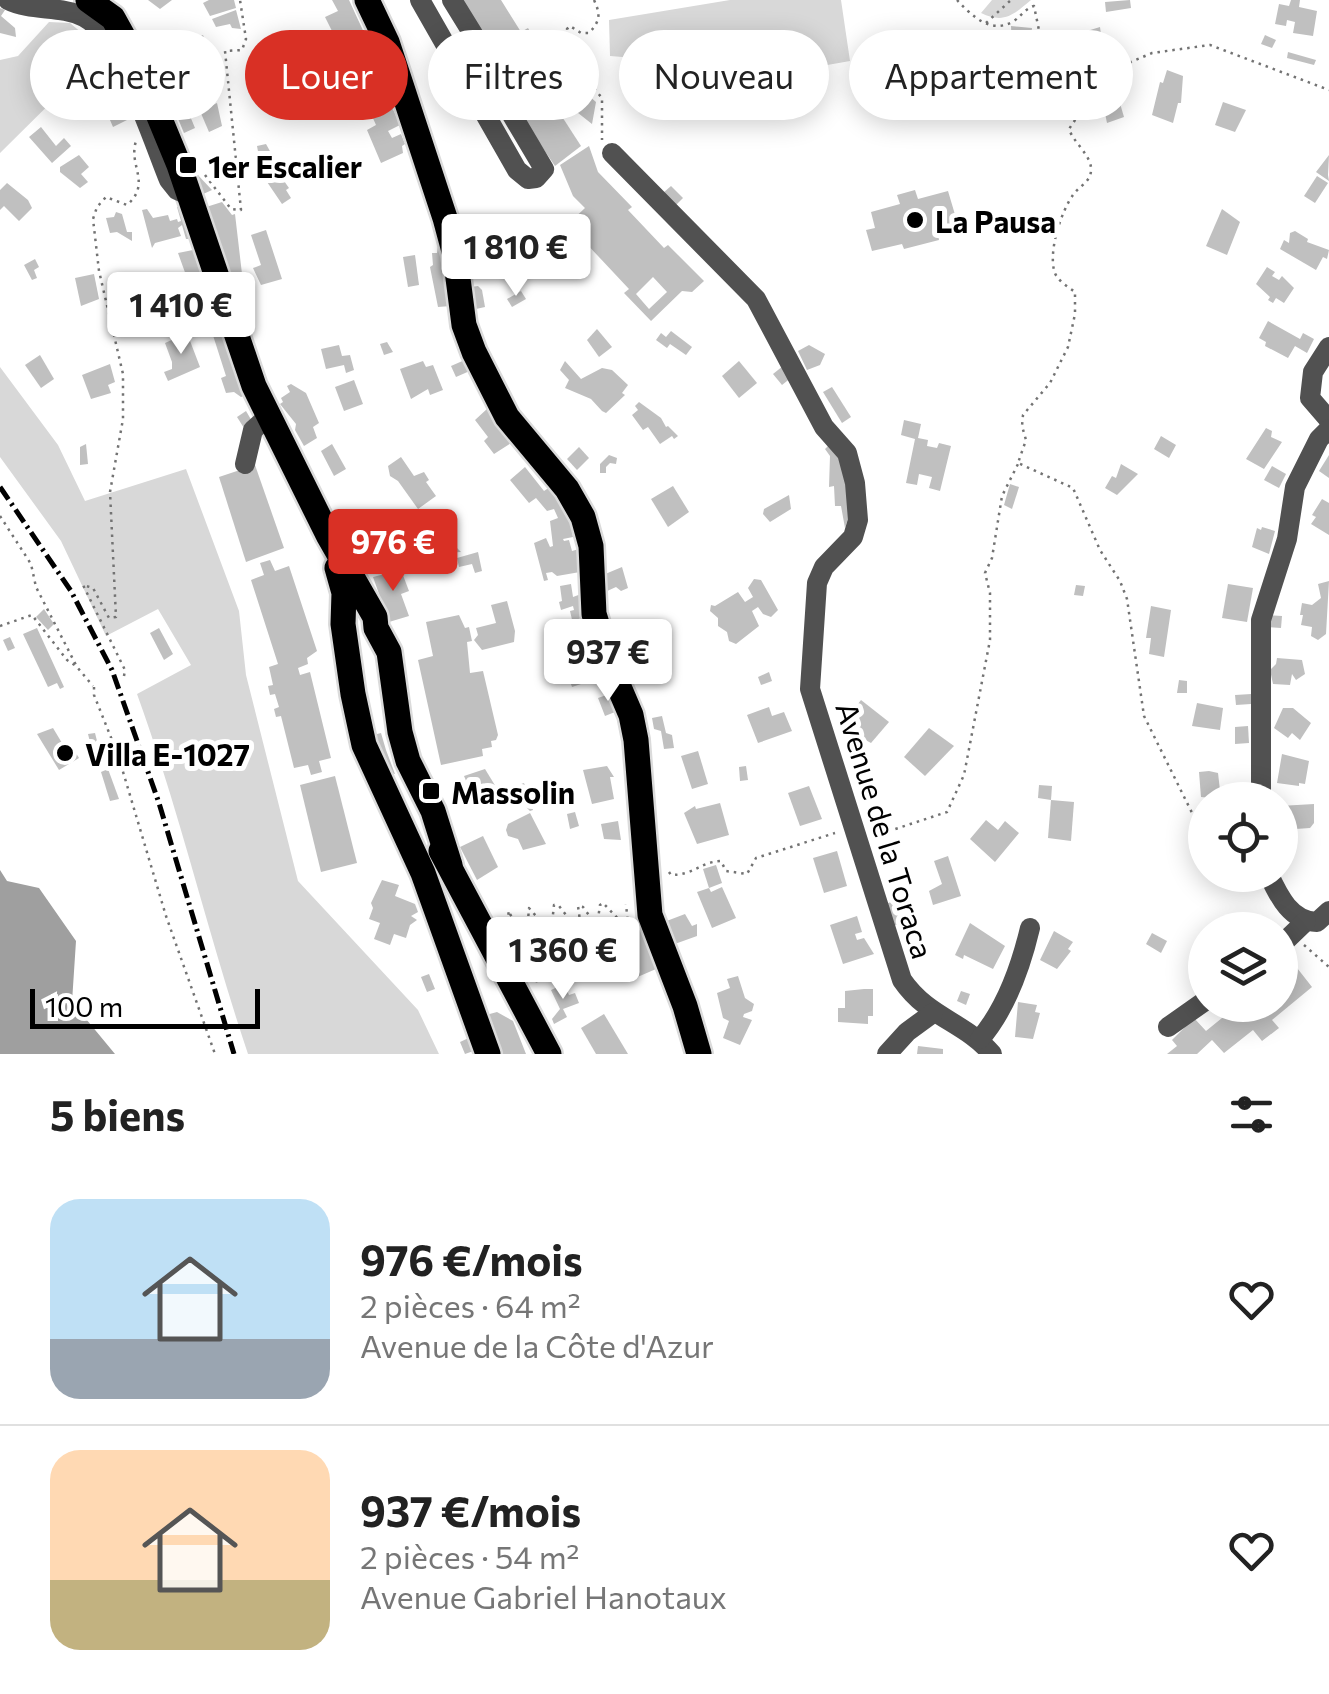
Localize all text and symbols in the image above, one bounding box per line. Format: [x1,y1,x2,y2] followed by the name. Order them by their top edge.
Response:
[30,30,225,120] chip: Acheter
[245,30,408,120] chip: Louer
[428,30,599,120] chip: Filtres
[619,30,829,120] chip: Nouveau
[849,30,1133,120] chip: Appartement
[208,147,362,184] place label: 1er Escalier
[177,154,199,176] marker: 1er Escalier
[935,202,1056,239] place label: La Pausa
[904,209,926,231] marker: La Pausa
[424,214,608,299] pin: 1 810 €
[464,226,568,266] text: 1 810 €
[89,272,273,357] pin: 1 410 €
[129,284,233,324] text: 1 410 €
[323,509,463,594] pin: 976 €
[350,521,436,561] text: 976 €
[538,619,678,704] pin: 937 €
[566,631,650,671] text: 937 €
[829,697,943,963] street label: Avenue de la Toraca
[85,735,250,772] place label: Villa E-1027
[54,742,76,764] marker: Villa E-1027
[451,773,575,810] place label: Massolin
[420,780,442,802] marker: Massolin
[1188,782,1298,1022] map controls
[1188,782,1298,892] button: locate
[1188,912,1298,1022] button: layers
[471,917,655,1002] pin: 1 360 €
[509,929,617,969] text: 1 360 €
[30,984,260,1028] scale bar
[45,989,123,1023] text: 100 m
[1224,1087,1279,1142] icon: filters
[50,1088,185,1140] text: 5 biens
[360,1233,583,1285] text: 976 €/mois
[130,1239,250,1359] icon: home
[1224,1272,1279,1327] icon: heart
[360,1285,581,1325] text: 2 pièces · 64 m²
[360,1325,714,1365] text: Avenue de la Côte d'Azur
[360,1484,581,1536] text: 937 €/mois
[130,1490,250,1610] icon: home
[1224,1523,1279,1578] icon: heart
[360,1536,579,1576] text: 2 pièces · 54 m²
[360,1576,727,1616] text: Avenue Gabriel Hanotaux

